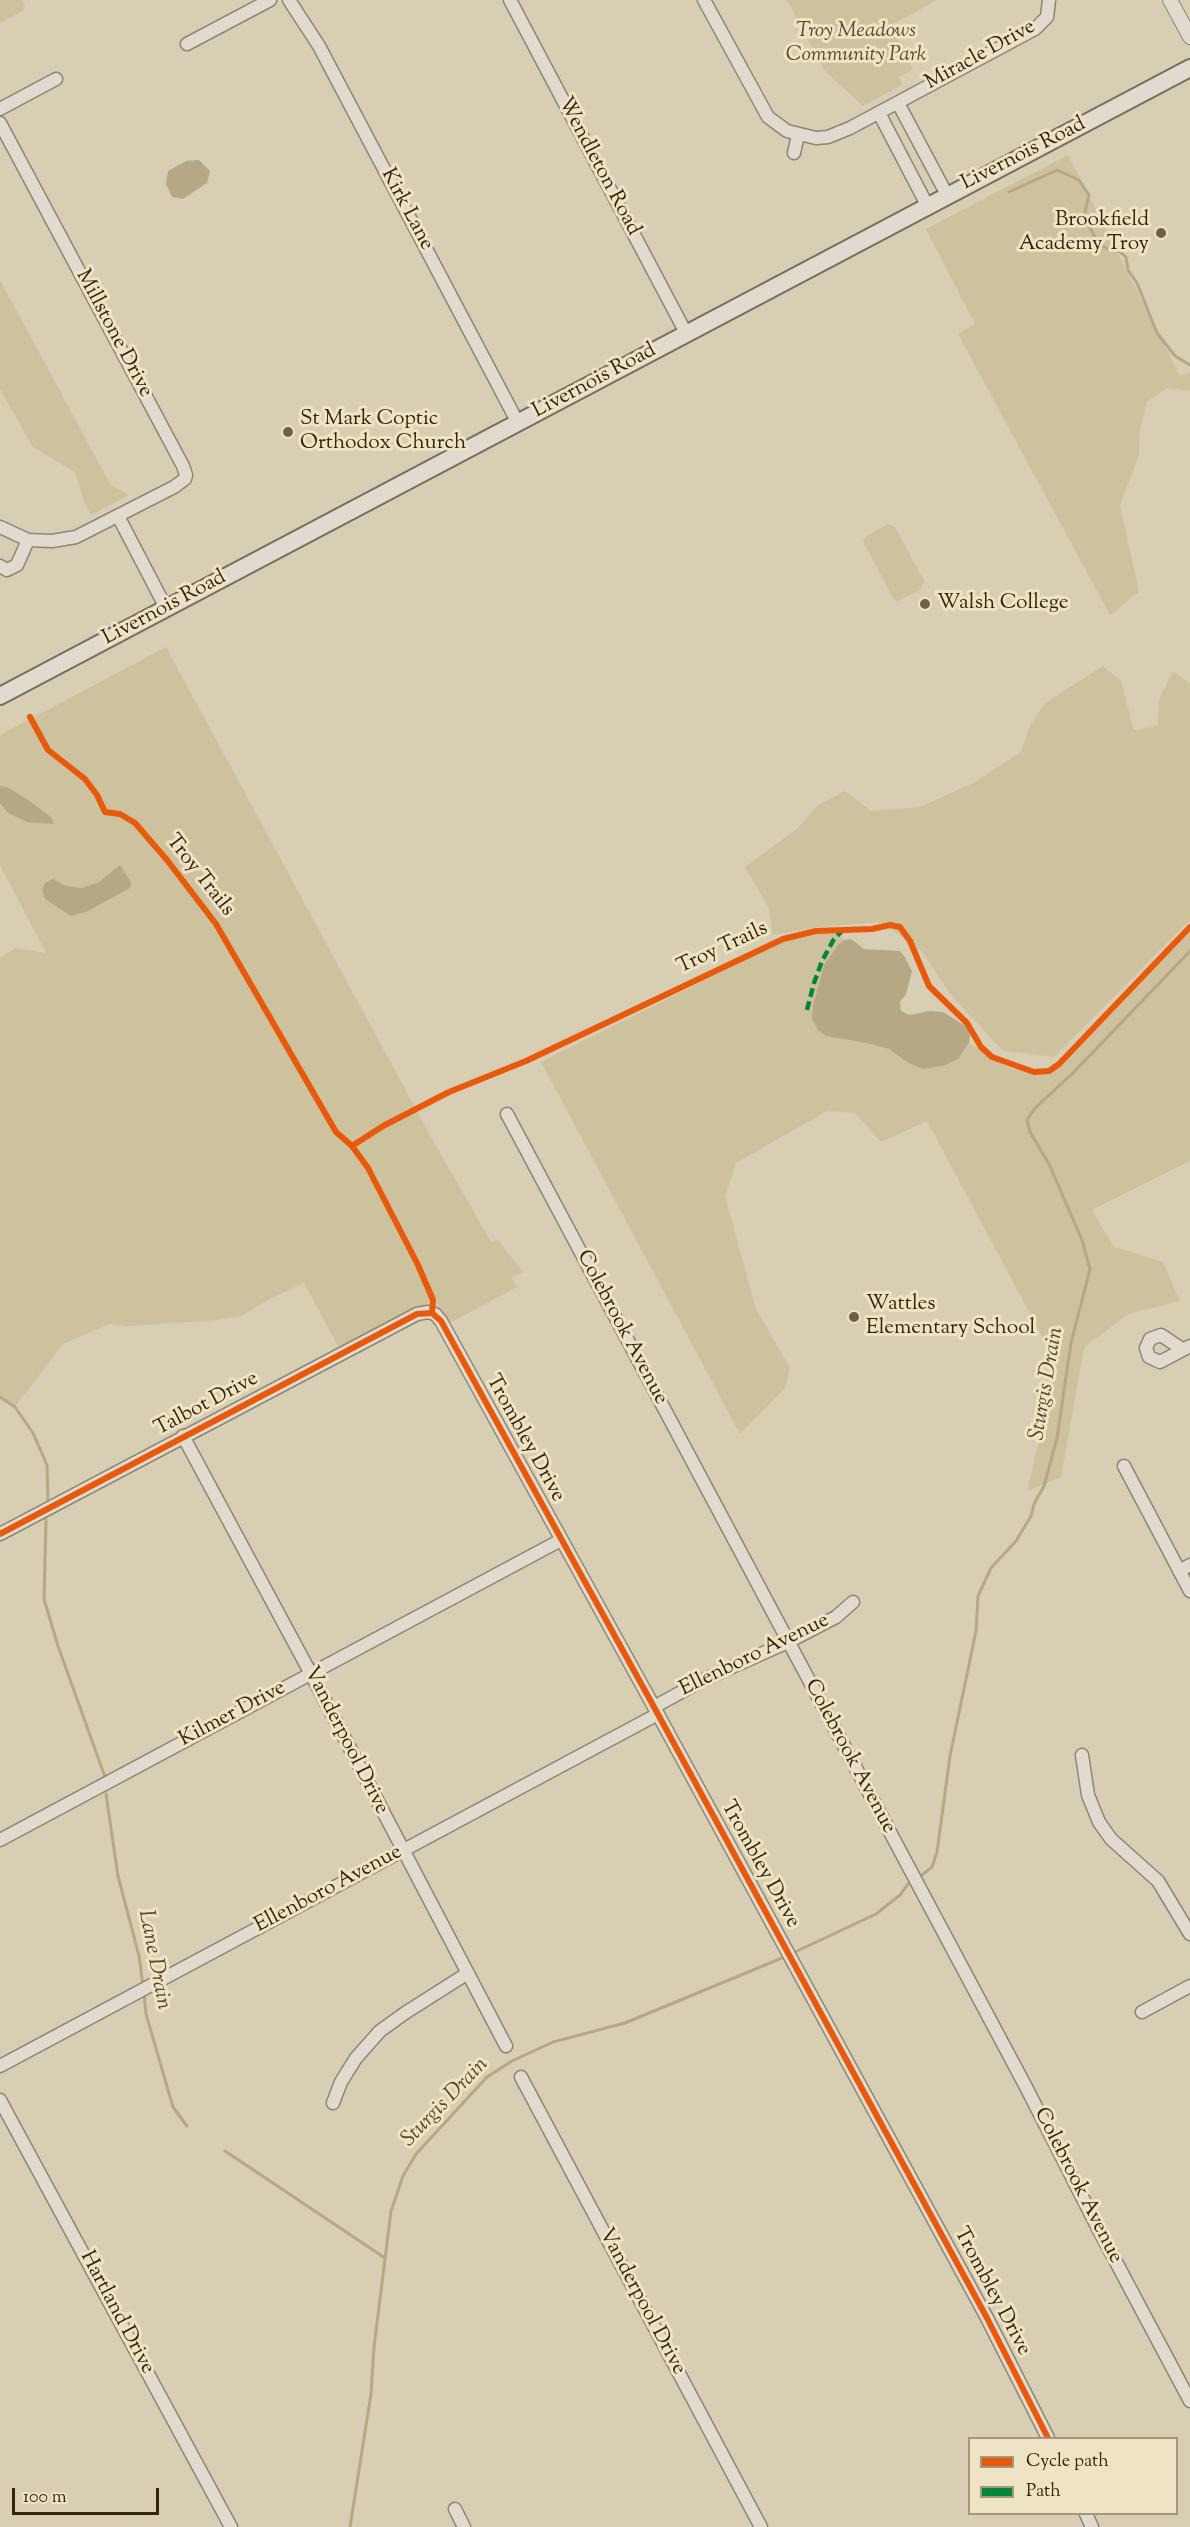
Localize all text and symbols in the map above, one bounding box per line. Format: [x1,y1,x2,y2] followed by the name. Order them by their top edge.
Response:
[921,15,1041,97] street label: Miracle Drive
[786,19,926,69] park label: Troy Meadows Community Park
[551,93,645,241] street label: Wendleton Road
[958,113,1090,197] street label: Livernois Road
[374,165,438,255] street label: Kirk Lane
[1019,208,1149,258] place label: Brookfield Academy Troy
[1154,226,1168,240] marker: Brookfield Academy Troy
[69,266,157,402] street label: Millstone Drive
[529,339,661,425] street label: Livernois Road
[300,407,466,457] place label: St Mark Coptic Orthodox Church
[281,425,295,439] marker: St Mark Coptic Orthodox Church
[99,566,231,652] street label: Livernois Road
[937,591,1069,617] place label: Walsh College
[918,597,932,611] marker: Walsh College
[159,830,239,922] street label: Troy Trails
[674,917,772,981] street label: Troy Trails
[570,1246,672,1410] street label: Colebrook Avenue
[866,1292,1035,1342] place label: Wattles Elementary School
[847,1310,861,1324] marker: Wattles Elementary School
[1025,1325,1071,1443] water label: Sturgis Drain
[151,1367,263,1443] street label: Talbot Drive
[479,1371,569,1507] street label: Trombley Drive
[676,1609,834,1703] street label: Ellenboro Avenue
[297,1663,393,1819] street label: Vanderpool Drive
[798,1675,900,1839] street label: Colebrook Avenue
[176,1676,290,1754] street label: Kilmer Drive
[714,1797,804,1933] street label: Trombley Drive
[251,1841,407,1939] street label: Ellenboro Avenue
[130,1908,176,2012] water label: Lane Drain
[397,2053,495,2153] water label: Sturgis Drain
[1027,2104,1127,2268] street label: Colebrook Avenue
[592,2224,690,2380] street label: Vanderpool Drive
[947,2224,1035,2360] street label: Trombley Drive
[73,2247,159,2379] street label: Hartland Drive
[968,2437,1178,2515] legend
[1026,2449,1109,2475] text: Cycle path
[15,2476,162,2514] scale bar
[1026,2479,1061,2505] text: Path
[23,2485,67,2511] text: 100 m

